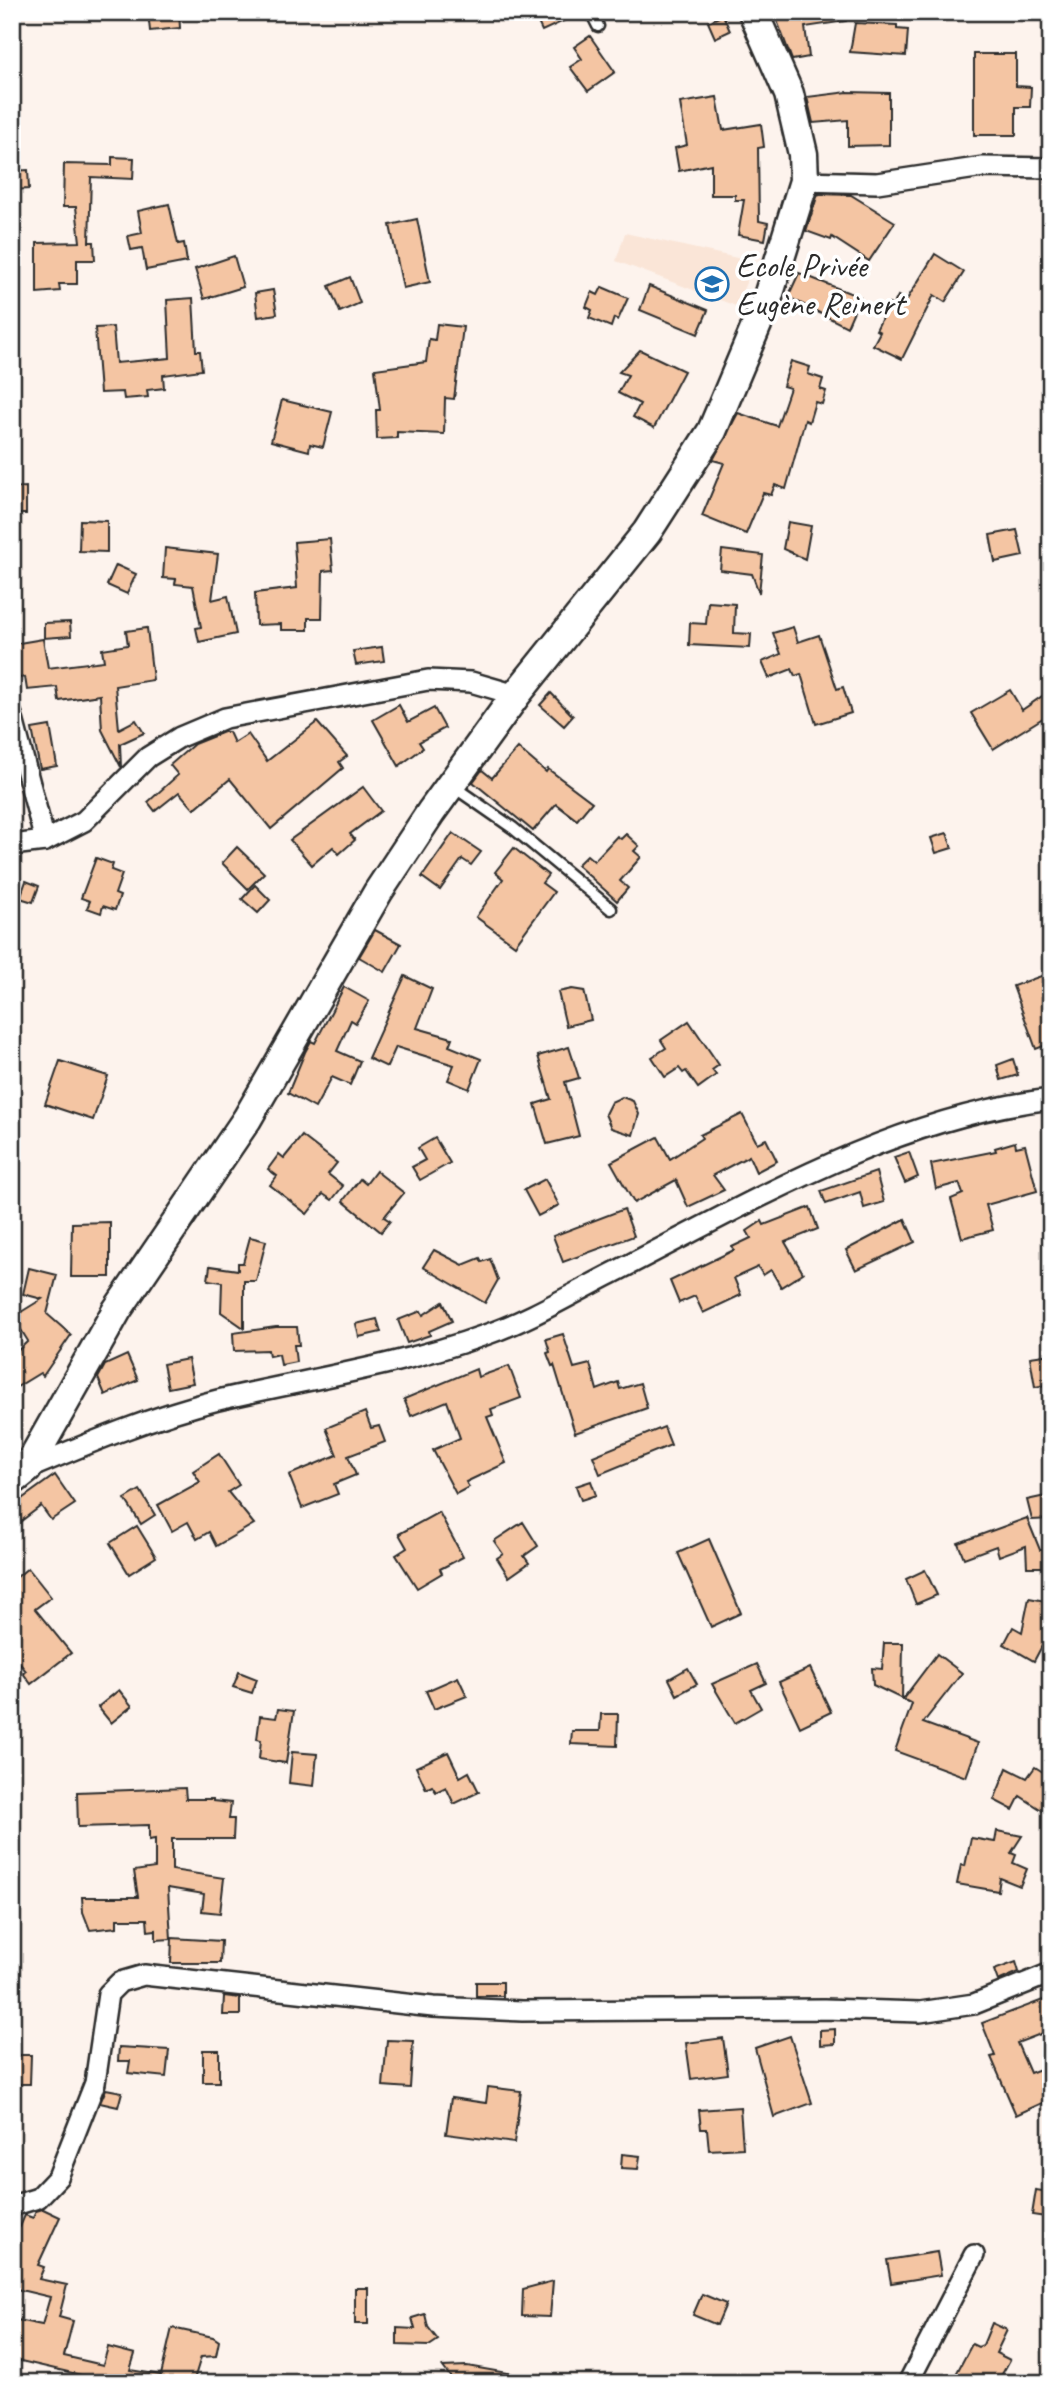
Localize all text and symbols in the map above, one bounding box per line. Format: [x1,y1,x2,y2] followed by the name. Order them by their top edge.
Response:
[736,245,907,325] place label: Ecole Privée Eugène Reinert
[693,265,731,303] school or university icon: Ecole Privée Eugène Reinert

